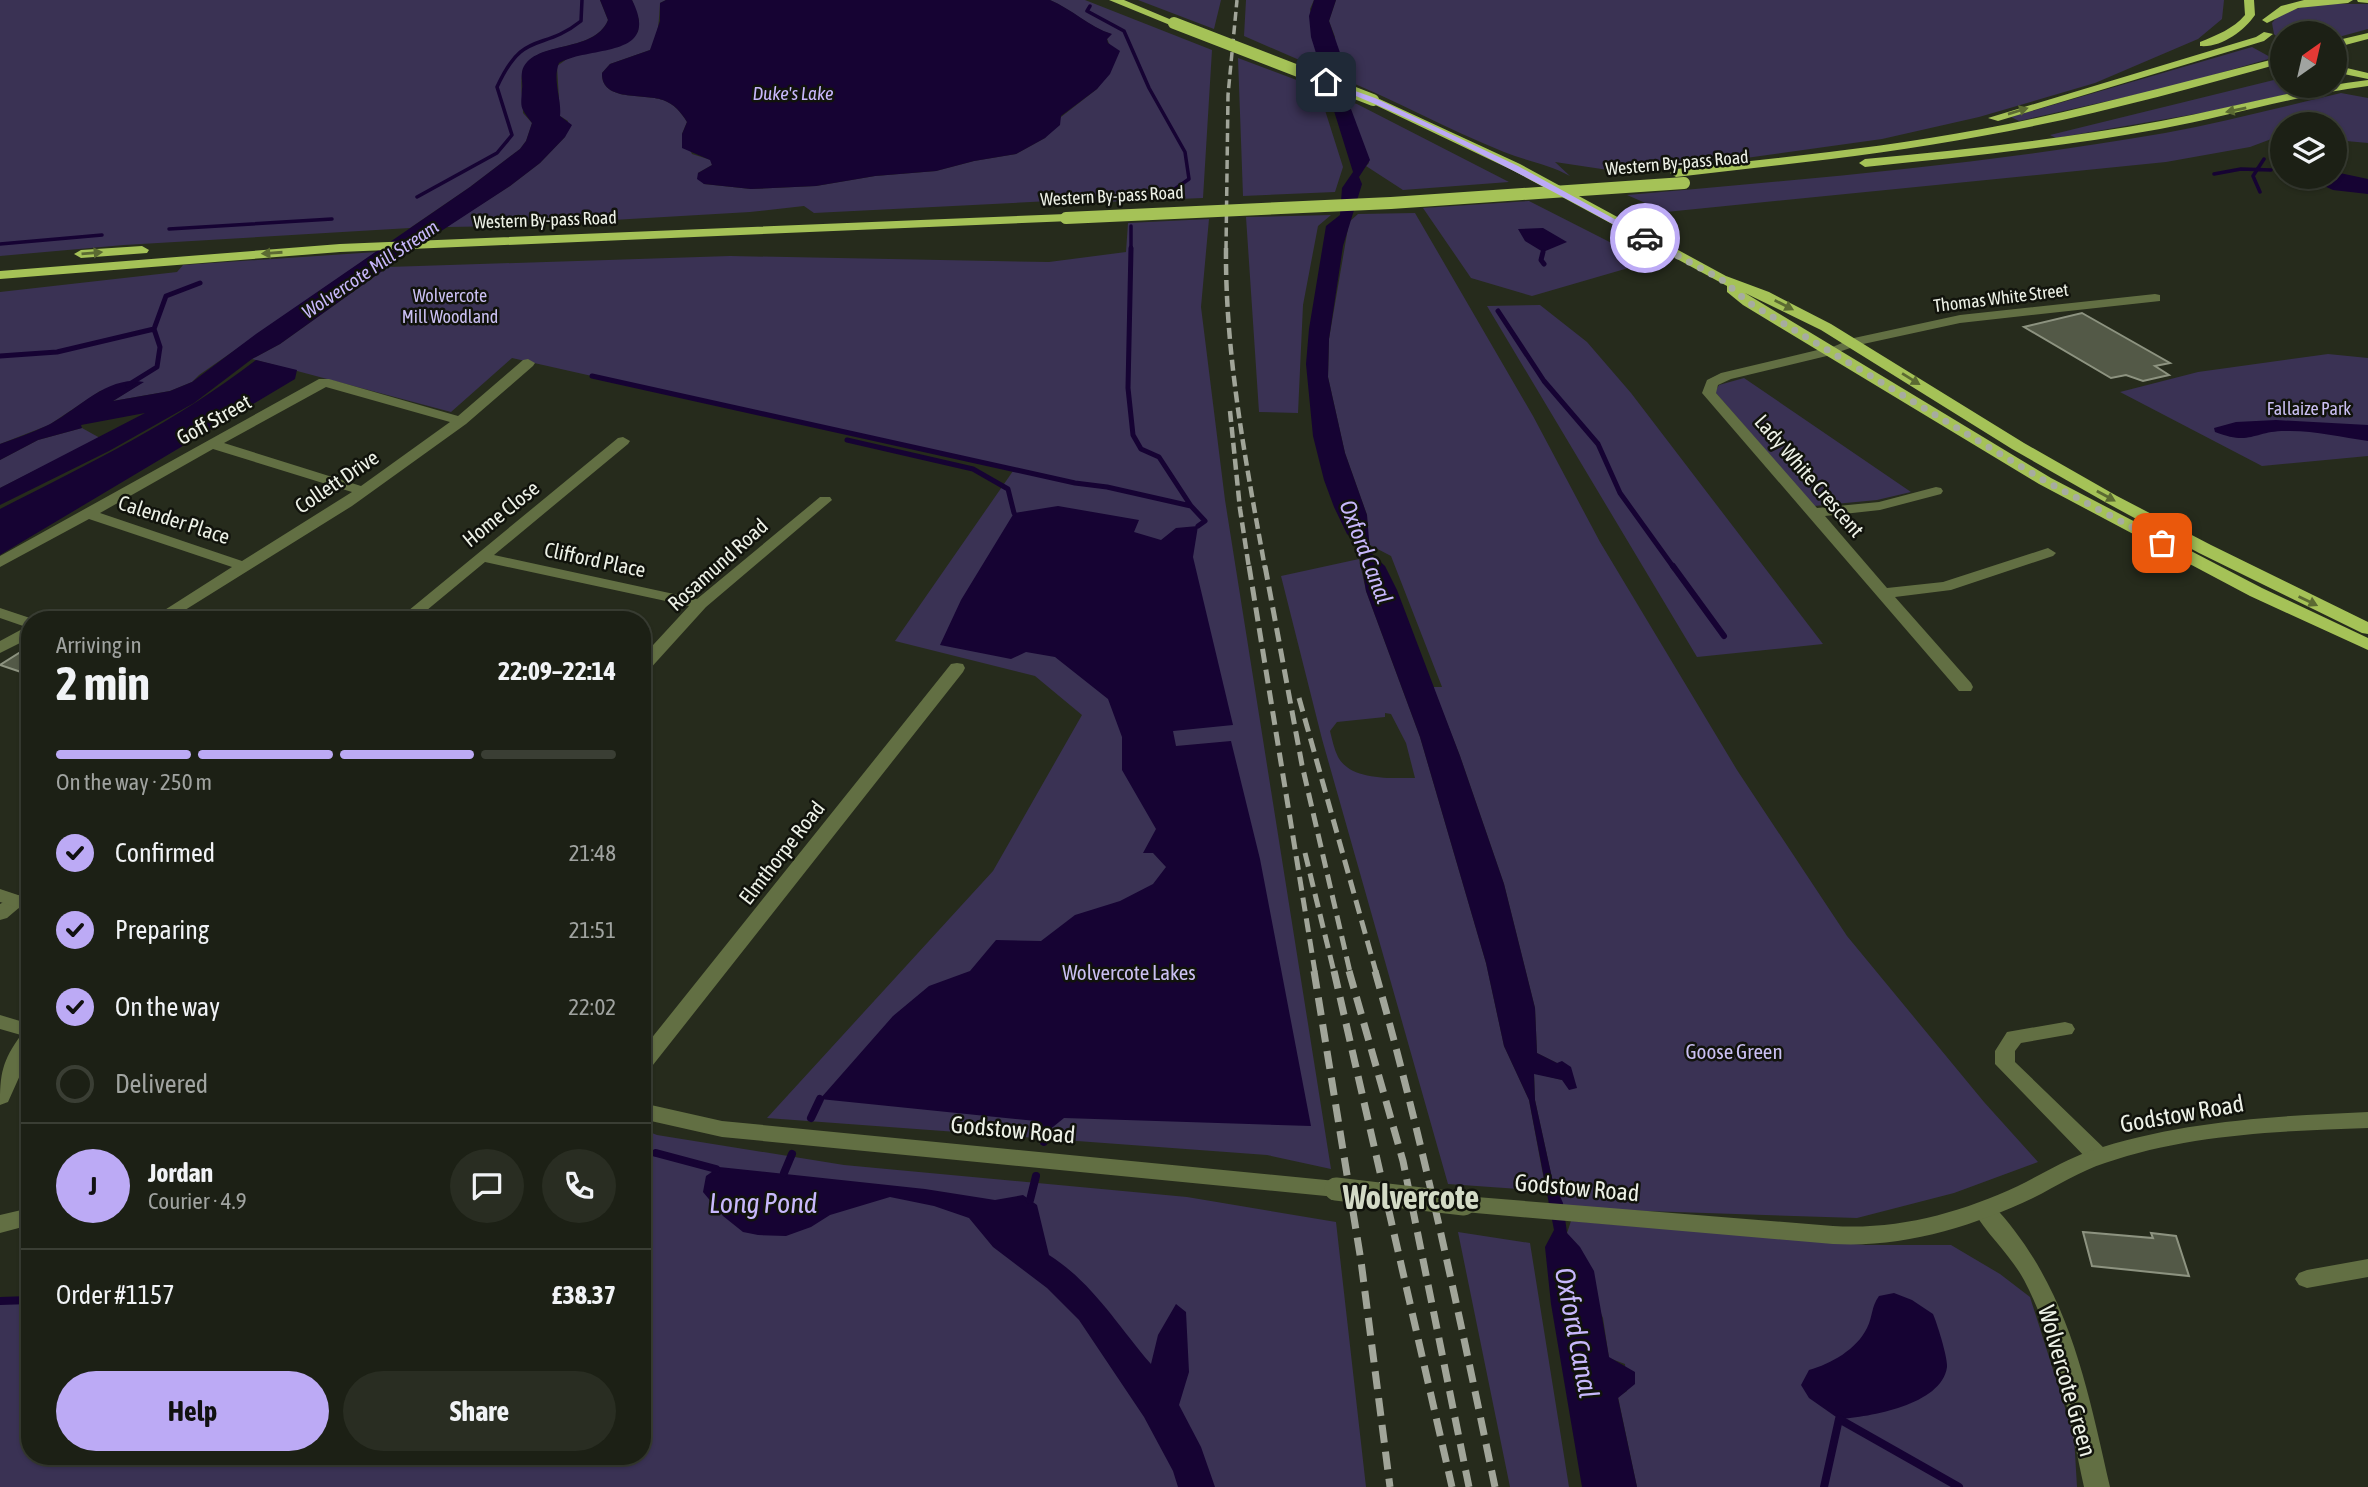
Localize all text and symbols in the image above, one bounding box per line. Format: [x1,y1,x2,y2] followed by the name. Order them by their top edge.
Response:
[2270,21,2347,98] north arrow
[2270,21,2347,189] map controls
[1296,52,1356,112] pin
[1307,63,1345,101] icon: home
[752,82,834,104] water label: Duke's Lake
[2225,105,2247,116] one-way arrow
[2008,106,2029,116] one-way arrow
[2270,112,2347,189] button: layers
[1605,146,1749,179] street label: Western By-pass Road
[1040,181,1184,210] street label: Western By-pass Road
[1610,203,1680,273] courier
[473,207,617,232] street label: Western By-pass Road
[298,215,443,323] water label: Wolvercote Mill Stream
[1626,219,1664,257] icon: car
[82,247,104,258] one-way arrow
[261,248,283,259] one-way arrow
[1932,279,2070,316] street label: Thomas White Street
[402,285,498,327] park label: Wolvercote Mill Woodland
[1774,299,1794,311] one-way arrow
[1902,372,1921,385] one-way arrow
[172,389,255,449] street label: Goff Street
[2267,398,2351,419] park label: Fallaize Park
[1750,409,1869,541] street label: Lady White Crescent
[290,445,383,518] street label: Collett Drive
[457,475,543,551] street label: Home Close
[116,490,233,548] street label: Calender Place
[2096,490,2116,502] one-way arrow
[1334,496,1398,608] water label: Oxford Canal
[663,513,772,615] street label: Rosamund Road
[2132,513,2192,573] pin
[2143,524,2181,562] icon: bag
[542,537,648,581] street label: Clifford Place
[2298,595,2318,606] one-way arrow
[56,632,142,658] text: Arriving in
[498,656,616,686] text: 22:09–22:14
[56,657,150,710] text: 2 min
[56,769,212,795] text: On the way · 250 m
[733,796,829,909] street label: Elmthorpe Road
[56,834,94,872] icon: check
[115,838,215,868] text: Confirmed
[569,840,616,866] text: 21:48
[56,911,94,949] icon: check
[115,915,209,945] text: Preparing
[569,917,616,943] text: 21:51
[1062,960,1196,984] park label: Wolvercote Lakes
[56,988,94,1026] icon: check
[115,992,220,1022] text: On the way
[568,994,616,1020] text: 22:02
[1685,1039,1783,1063] park label: Goose Green
[115,1069,208,1099] text: Delivered
[2118,1089,2246,1138] street label: Godstow Road
[950,1111,1076,1148] street label: Godstow Road
[450,1149,524,1223] button: chat
[542,1149,616,1223] button: phone
[148,1158,213,1188] text: Jordan
[1514,1169,1640,1206] street label: Godstow Road
[89,1171,97,1201] text: J
[1342,1178,1479,1216] district label: Wolvercote
[709,1187,817,1219] water label: Long Pond
[148,1188,247,1214] text: Courier · 4.9
[1549,1265,1605,1401] water label: Oxford Canal
[56,1280,175,1310] text: Order #1157
[552,1280,616,1310] text: £38.37
[2033,1302,2102,1459] street label: Wolvercote Green
[56,1371,329,1451] button: Help
[343,1371,616,1451] button: Share

